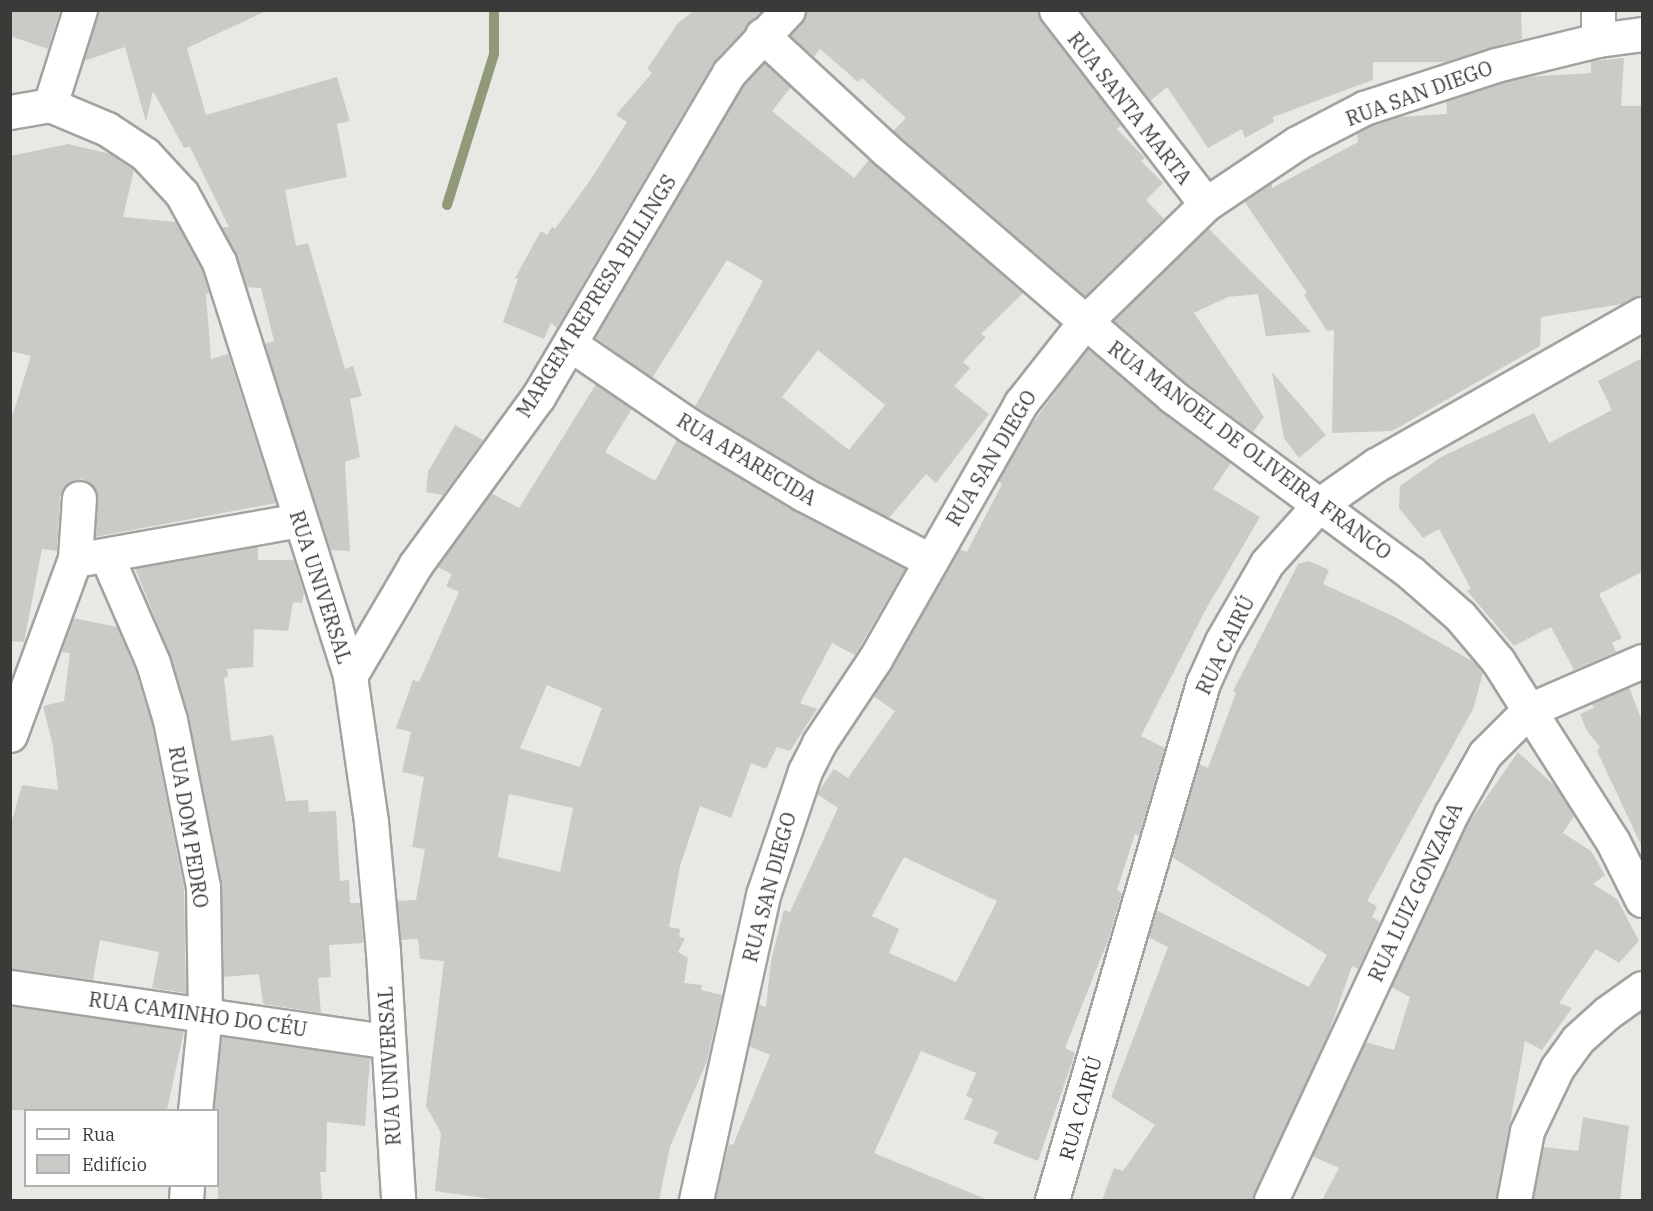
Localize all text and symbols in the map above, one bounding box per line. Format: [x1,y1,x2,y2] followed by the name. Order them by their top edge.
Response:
[1063,27,1197,189] street label: RUA SANTA MARTA
[1342,55,1496,131] street label: RUA SAN DIEGO
[511,170,681,422] street label: MARGEM REPRESA BILLINGS
[1104,336,1396,564] street label: RUA MANOEL DE OLIVEIRA FRANCO
[941,386,1041,530] street label: RUA SAN DIEGO
[673,408,821,510] street label: RUA APARECIDA
[285,507,357,667] street label: RUA UNIVERSAL
[1191,592,1259,698] street label: RUA CAIRÚ
[164,744,214,910] street label: RUA DOM PEDRO
[1363,799,1467,985] street label: RUA LUIZ GONZAGA
[737,809,801,965] street label: RUA SAN DIEGO
[373,986,405,1146] street label: RUA UNIVERSAL
[87,987,309,1041] street label: RUA CAMINHO DO CÉU
[1054,1053,1106,1163] street label: RUA CAIRÚ
[24,1109,219,1187] legend
[82,1123,115,1146] text: Rua
[82,1153,147,1176] text: Edifício

